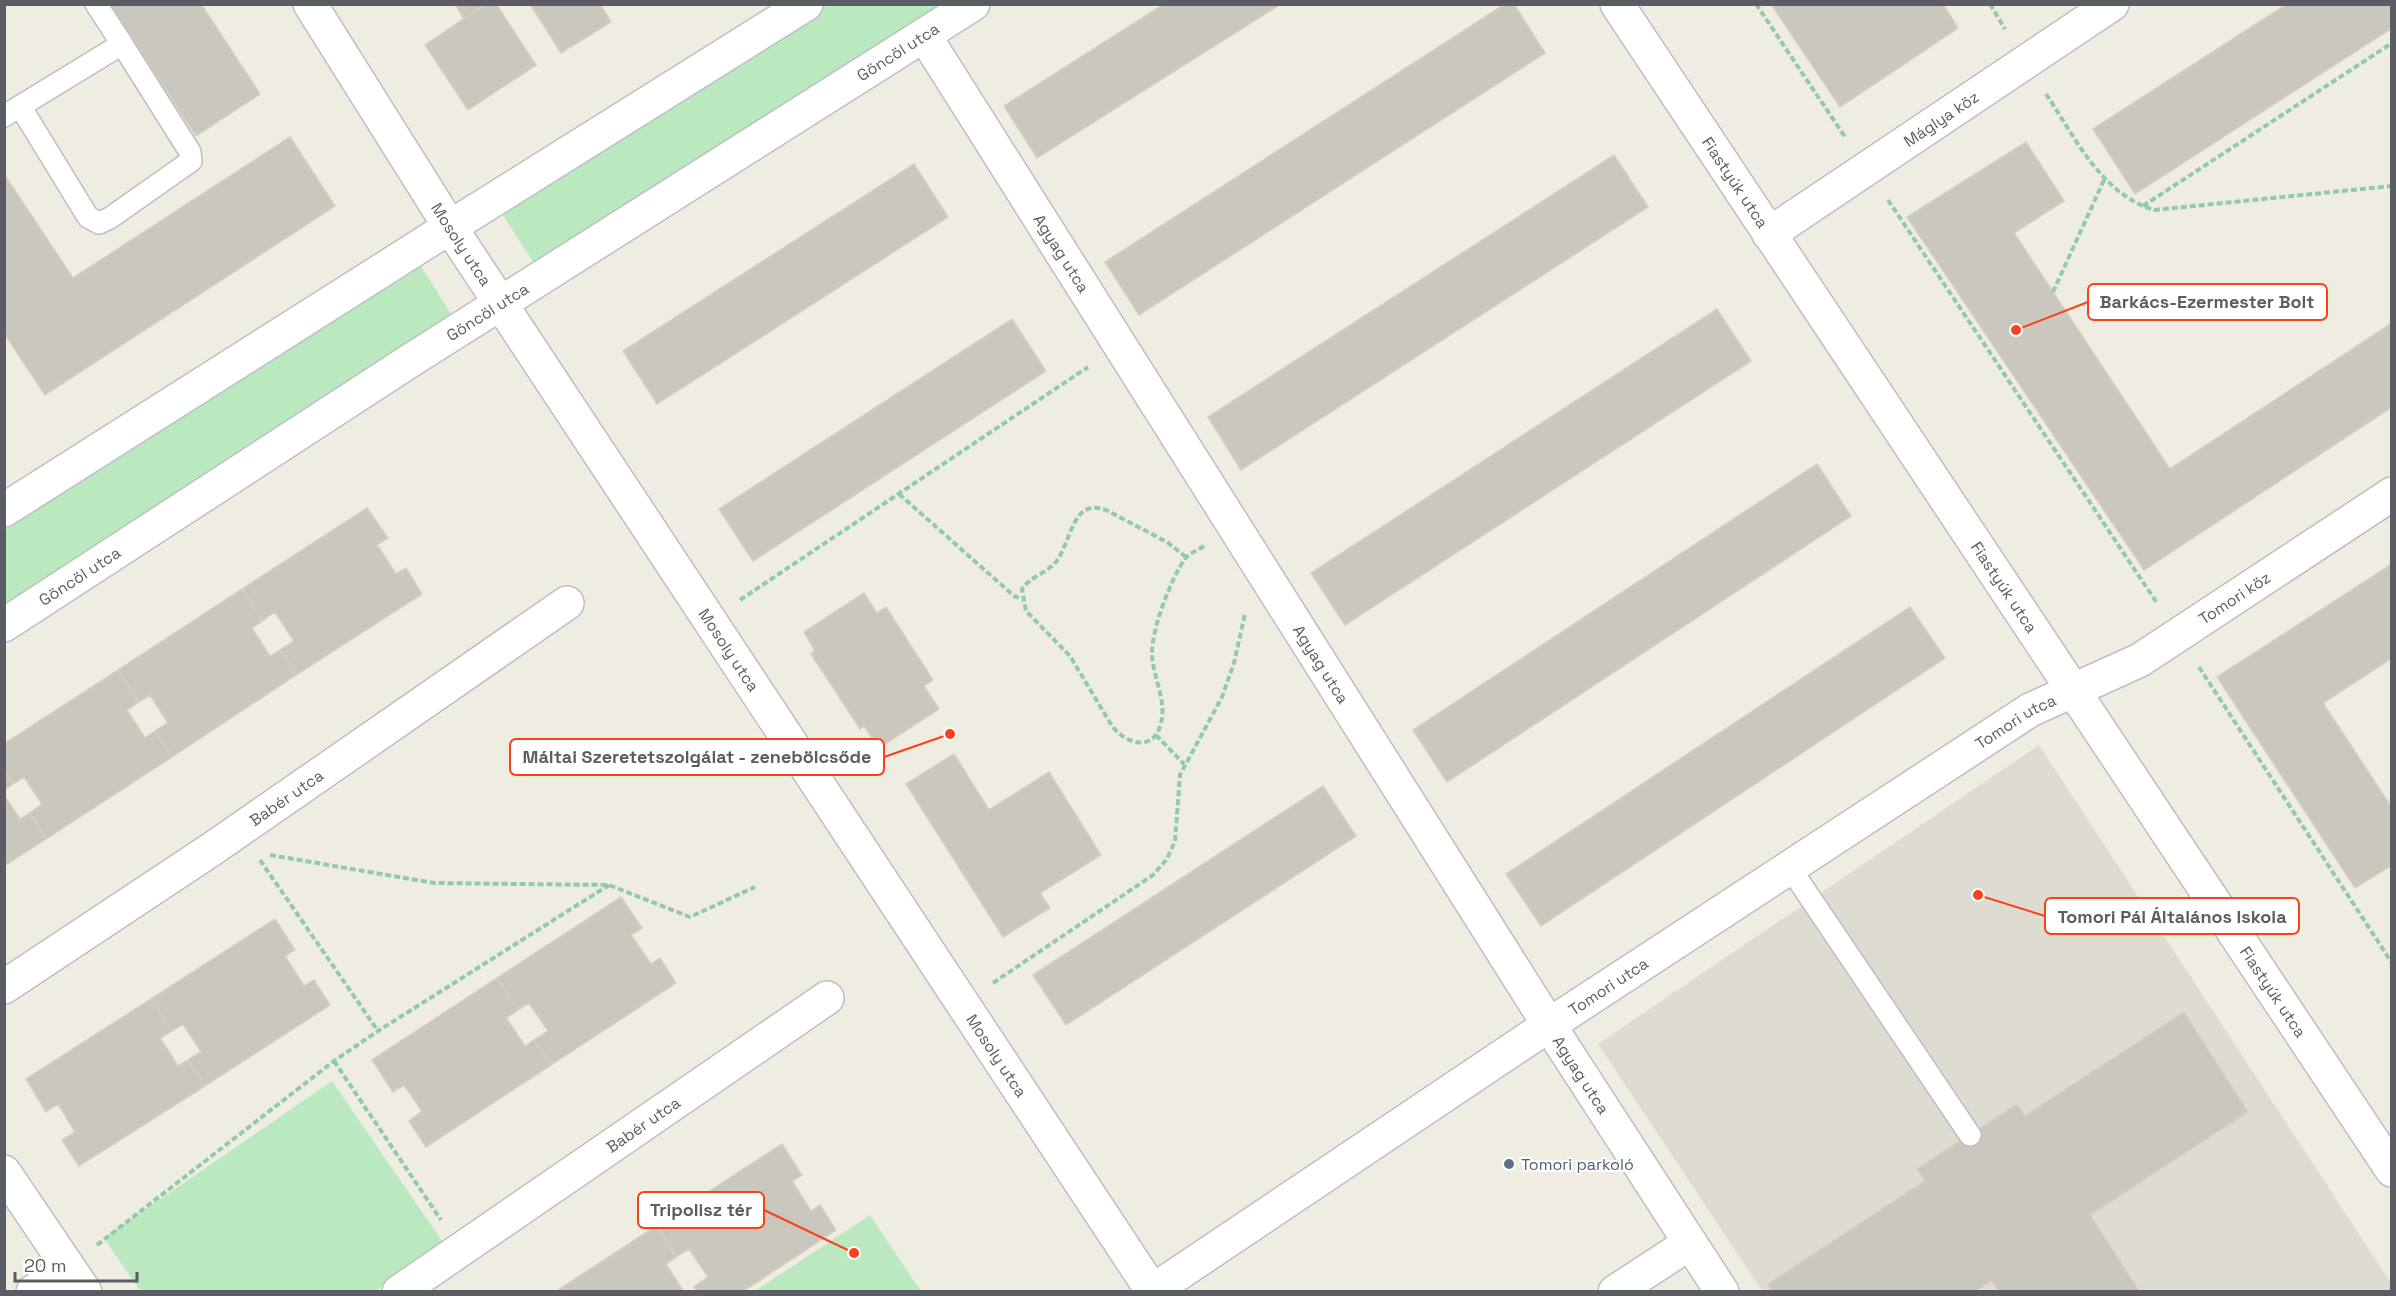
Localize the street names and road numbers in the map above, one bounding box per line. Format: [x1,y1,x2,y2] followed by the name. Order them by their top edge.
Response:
[853,18,943,85] street label: Göncöl utca
[1899,86,1983,151] street label: Máglya köz
[1698,133,1773,232] street label: Fiastyúk utca
[427,198,496,290] street label: Mosoly utca
[1029,210,1094,296] street label: Agyag utca
[442,278,532,346] street label: Göncöl utca
[1967,537,2042,637] street label: Fiastyúk utca
[35,542,124,610] street label: Göncöl utca
[2194,567,2274,629] street label: Tomori köz
[694,604,764,696] street label: Mosoly utca
[1288,621,1354,707] street label: Agyag utca
[1971,689,2059,754] street label: Tomori utca
[245,765,327,830] street label: Babér utca
[2236,942,2311,1041] street label: Fiastyúk utca
[1564,953,1652,1020] street label: Tomori utca
[962,1010,1032,1101] street label: Mosoly utca
[1548,1032,1614,1118] street label: Agyag utca
[602,1092,684,1157] street label: Babér utca

